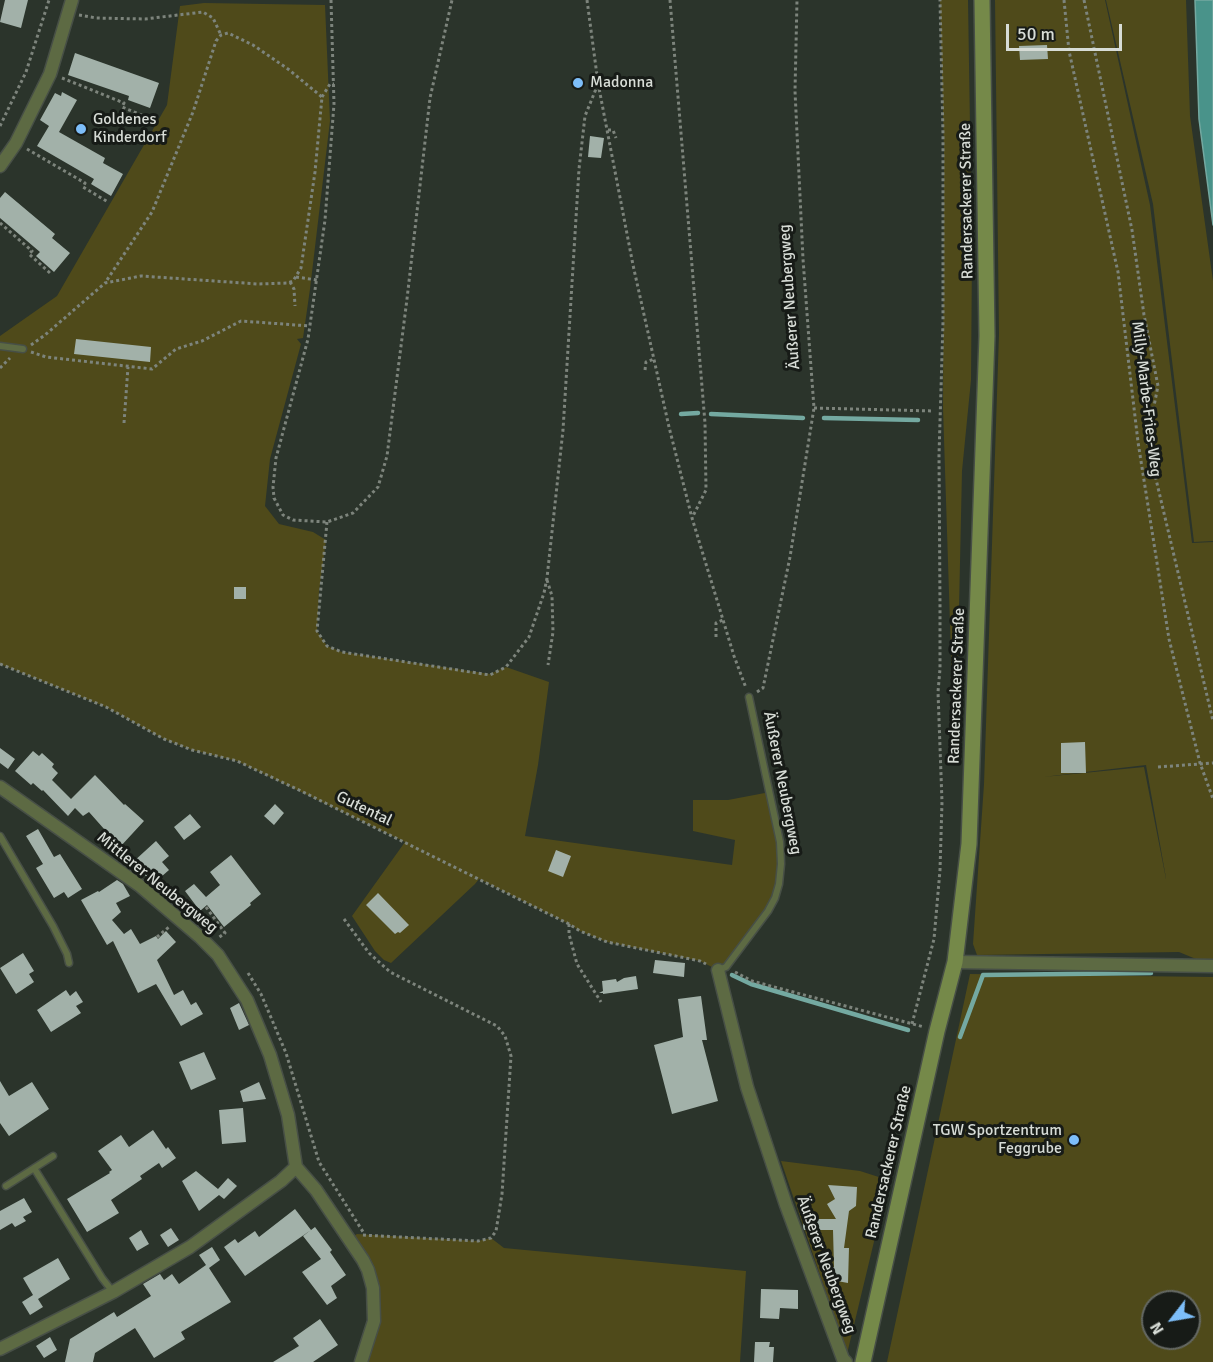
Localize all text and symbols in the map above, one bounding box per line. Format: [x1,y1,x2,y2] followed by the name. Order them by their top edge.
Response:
[1009,12,1124,50] scale bar
[1017,23,1055,45] text: 50 m
[590,73,653,93] place label: Madonna
[571,76,585,90] marker: Madonna
[93,110,166,148] place label: Goldenes Kinderdorf
[74,122,88,136] marker: Goldenes Kinderdorf
[956,123,978,279] street label: Randersackerer Straße
[775,224,805,370] street label: Äußerer Neubergweg
[1127,320,1165,478] street label: Milly-Marbe-Fries-Weg
[945,607,969,765] street label: Randersackerer Straße
[759,710,805,856] street label: Äußerer Neubergweg
[333,787,395,831] street label: Gutental
[93,828,221,938] street label: Mittlerer Neubergweg
[862,1084,916,1240] street label: Randersackerer Straße
[933,1121,1062,1159] place label: TGW Sportzentrum Feggrube
[1067,1133,1081,1147] marker: TGW Sportzentrum Feggrube
[792,1193,860,1337] street label: Äußerer Neubergweg
[1141,1290,1201,1350] north arrow
[1146,1318,1169,1338] text: N

